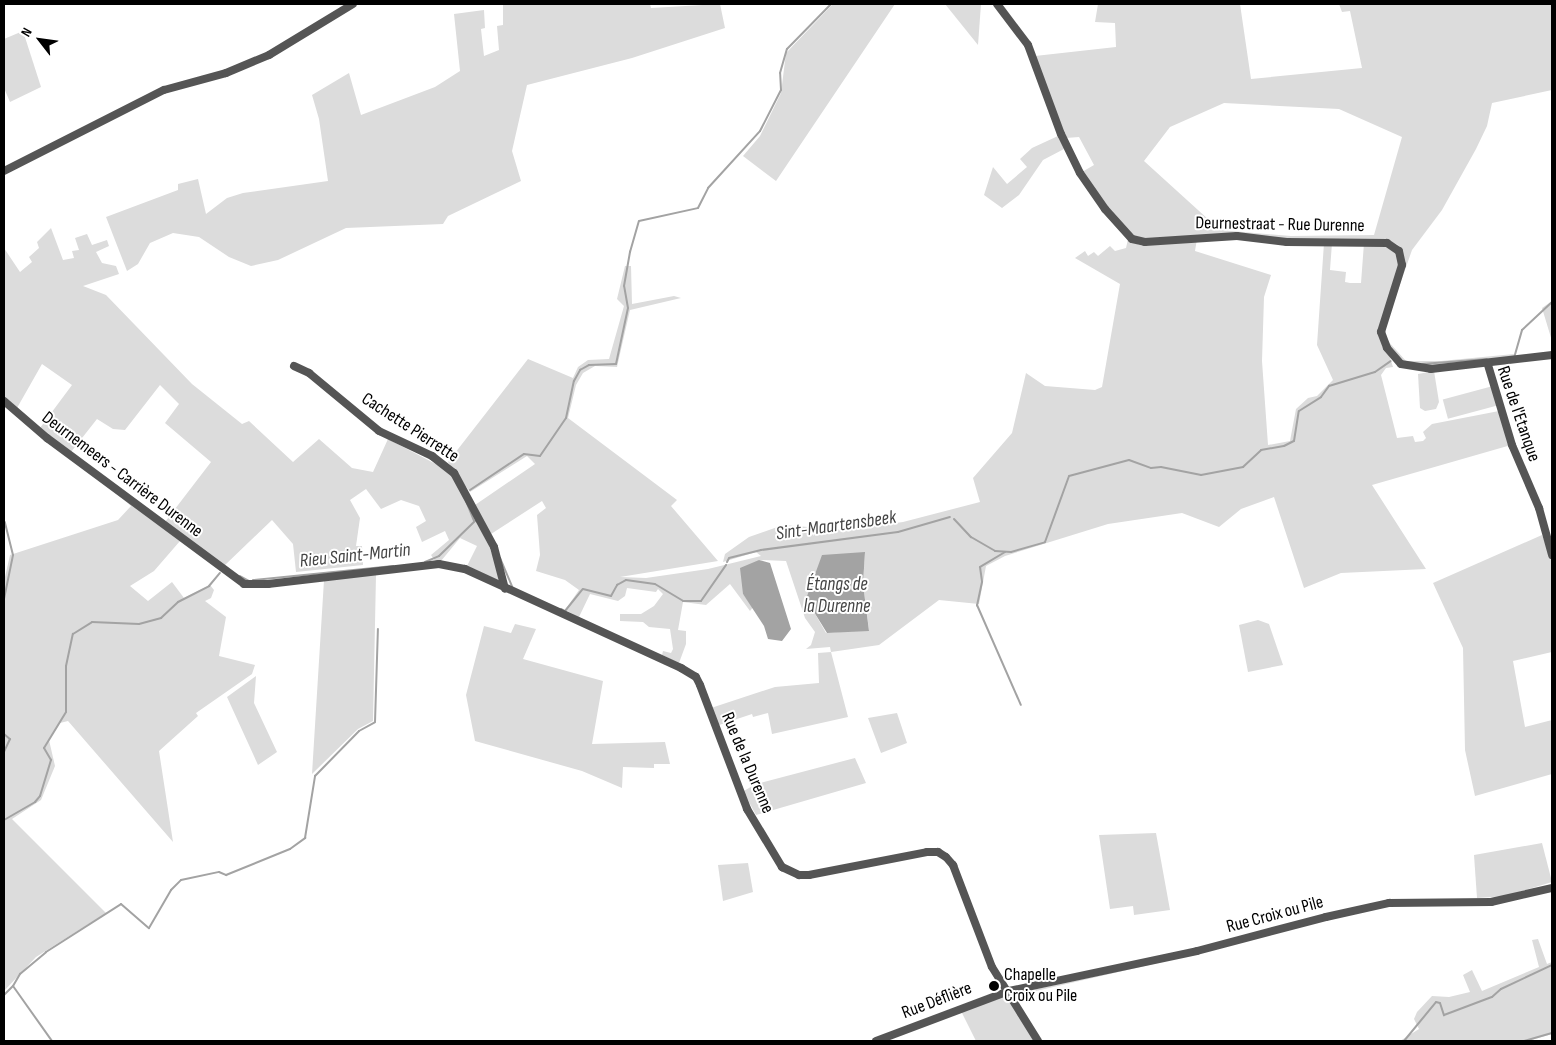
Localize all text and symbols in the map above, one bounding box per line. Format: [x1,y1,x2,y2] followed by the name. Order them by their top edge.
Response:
[15,15,65,65] north arrow
[17,25,36,40] text: N
[1195,213,1365,237] street label: Deurnestraat - Rue Durenne
[1492,363,1544,465] street label: Rue de l'Etanque
[357,388,463,468] street label: Cachette Pierrette
[37,407,207,543] street label: Deurnemeers - Carrière Durenne
[774,506,898,546] water label: Sint-Maartensbeek
[299,539,411,573] water label: Rieu Saint-Martin
[804,574,870,618] water label: Étangs de la Durenne
[716,709,778,817] street label: Rue de la Durenne
[1224,892,1326,938] street label: Rue Croix ou Pile
[1004,965,1077,1008] place label: Chapelle Croix ou Pile
[899,978,975,1024] street label: Rue Déflière
[988,980,1000,992] marker: Chapelle Croix ou Pile

